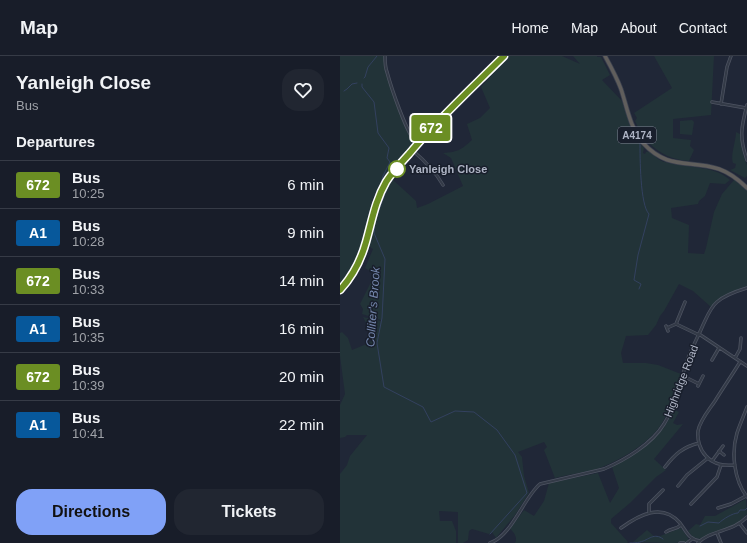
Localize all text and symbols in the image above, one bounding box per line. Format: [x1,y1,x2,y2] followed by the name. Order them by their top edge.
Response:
[20,17,58,38] text: Map
[512,20,549,36] text: Home
[571,20,598,36] text: Map
[620,20,657,36] text: About
[679,20,727,36] text: Contact
[282,69,324,111] button: heart
[16,72,151,93] text: Yanleigh Close
[16,98,38,113] text: Bus
[408,115,454,141] line badge: 672
[419,120,443,136] text: 672
[618,127,656,143] road number: A4174
[16,133,95,150] text: Departures
[388,160,406,178] marker: Yanleigh Close
[409,163,487,175] place label: Yanleigh Close
[72,169,100,186] text: Bus
[287,176,324,193] text: 6 min
[26,177,50,193] text: 672
[72,186,105,201] text: 10:25
[72,217,100,234] text: Bus
[287,224,324,241] text: 9 min
[29,225,47,241] text: A1
[72,234,105,249] text: 10:28
[72,265,100,282] text: Bus
[363,265,383,348] water label: Colliter's Brook
[279,272,324,289] text: 14 min
[26,273,50,289] text: 672
[72,282,105,297] text: 10:33
[72,313,100,330] text: Bus
[279,320,324,337] text: 16 min
[29,321,47,337] text: A1
[72,330,105,345] text: 10:35
[662,343,700,419] street label: Highridge Road
[72,361,100,378] text: Bus
[279,368,324,385] text: 20 min
[26,369,50,385] text: 672
[72,378,105,393] text: 10:39
[72,409,100,426] text: Bus
[279,416,324,433] text: 22 min
[29,417,47,433] text: A1
[72,426,105,441] text: 10:41
[16,489,166,535] button: Directions
[174,489,324,535] button: Tickets

